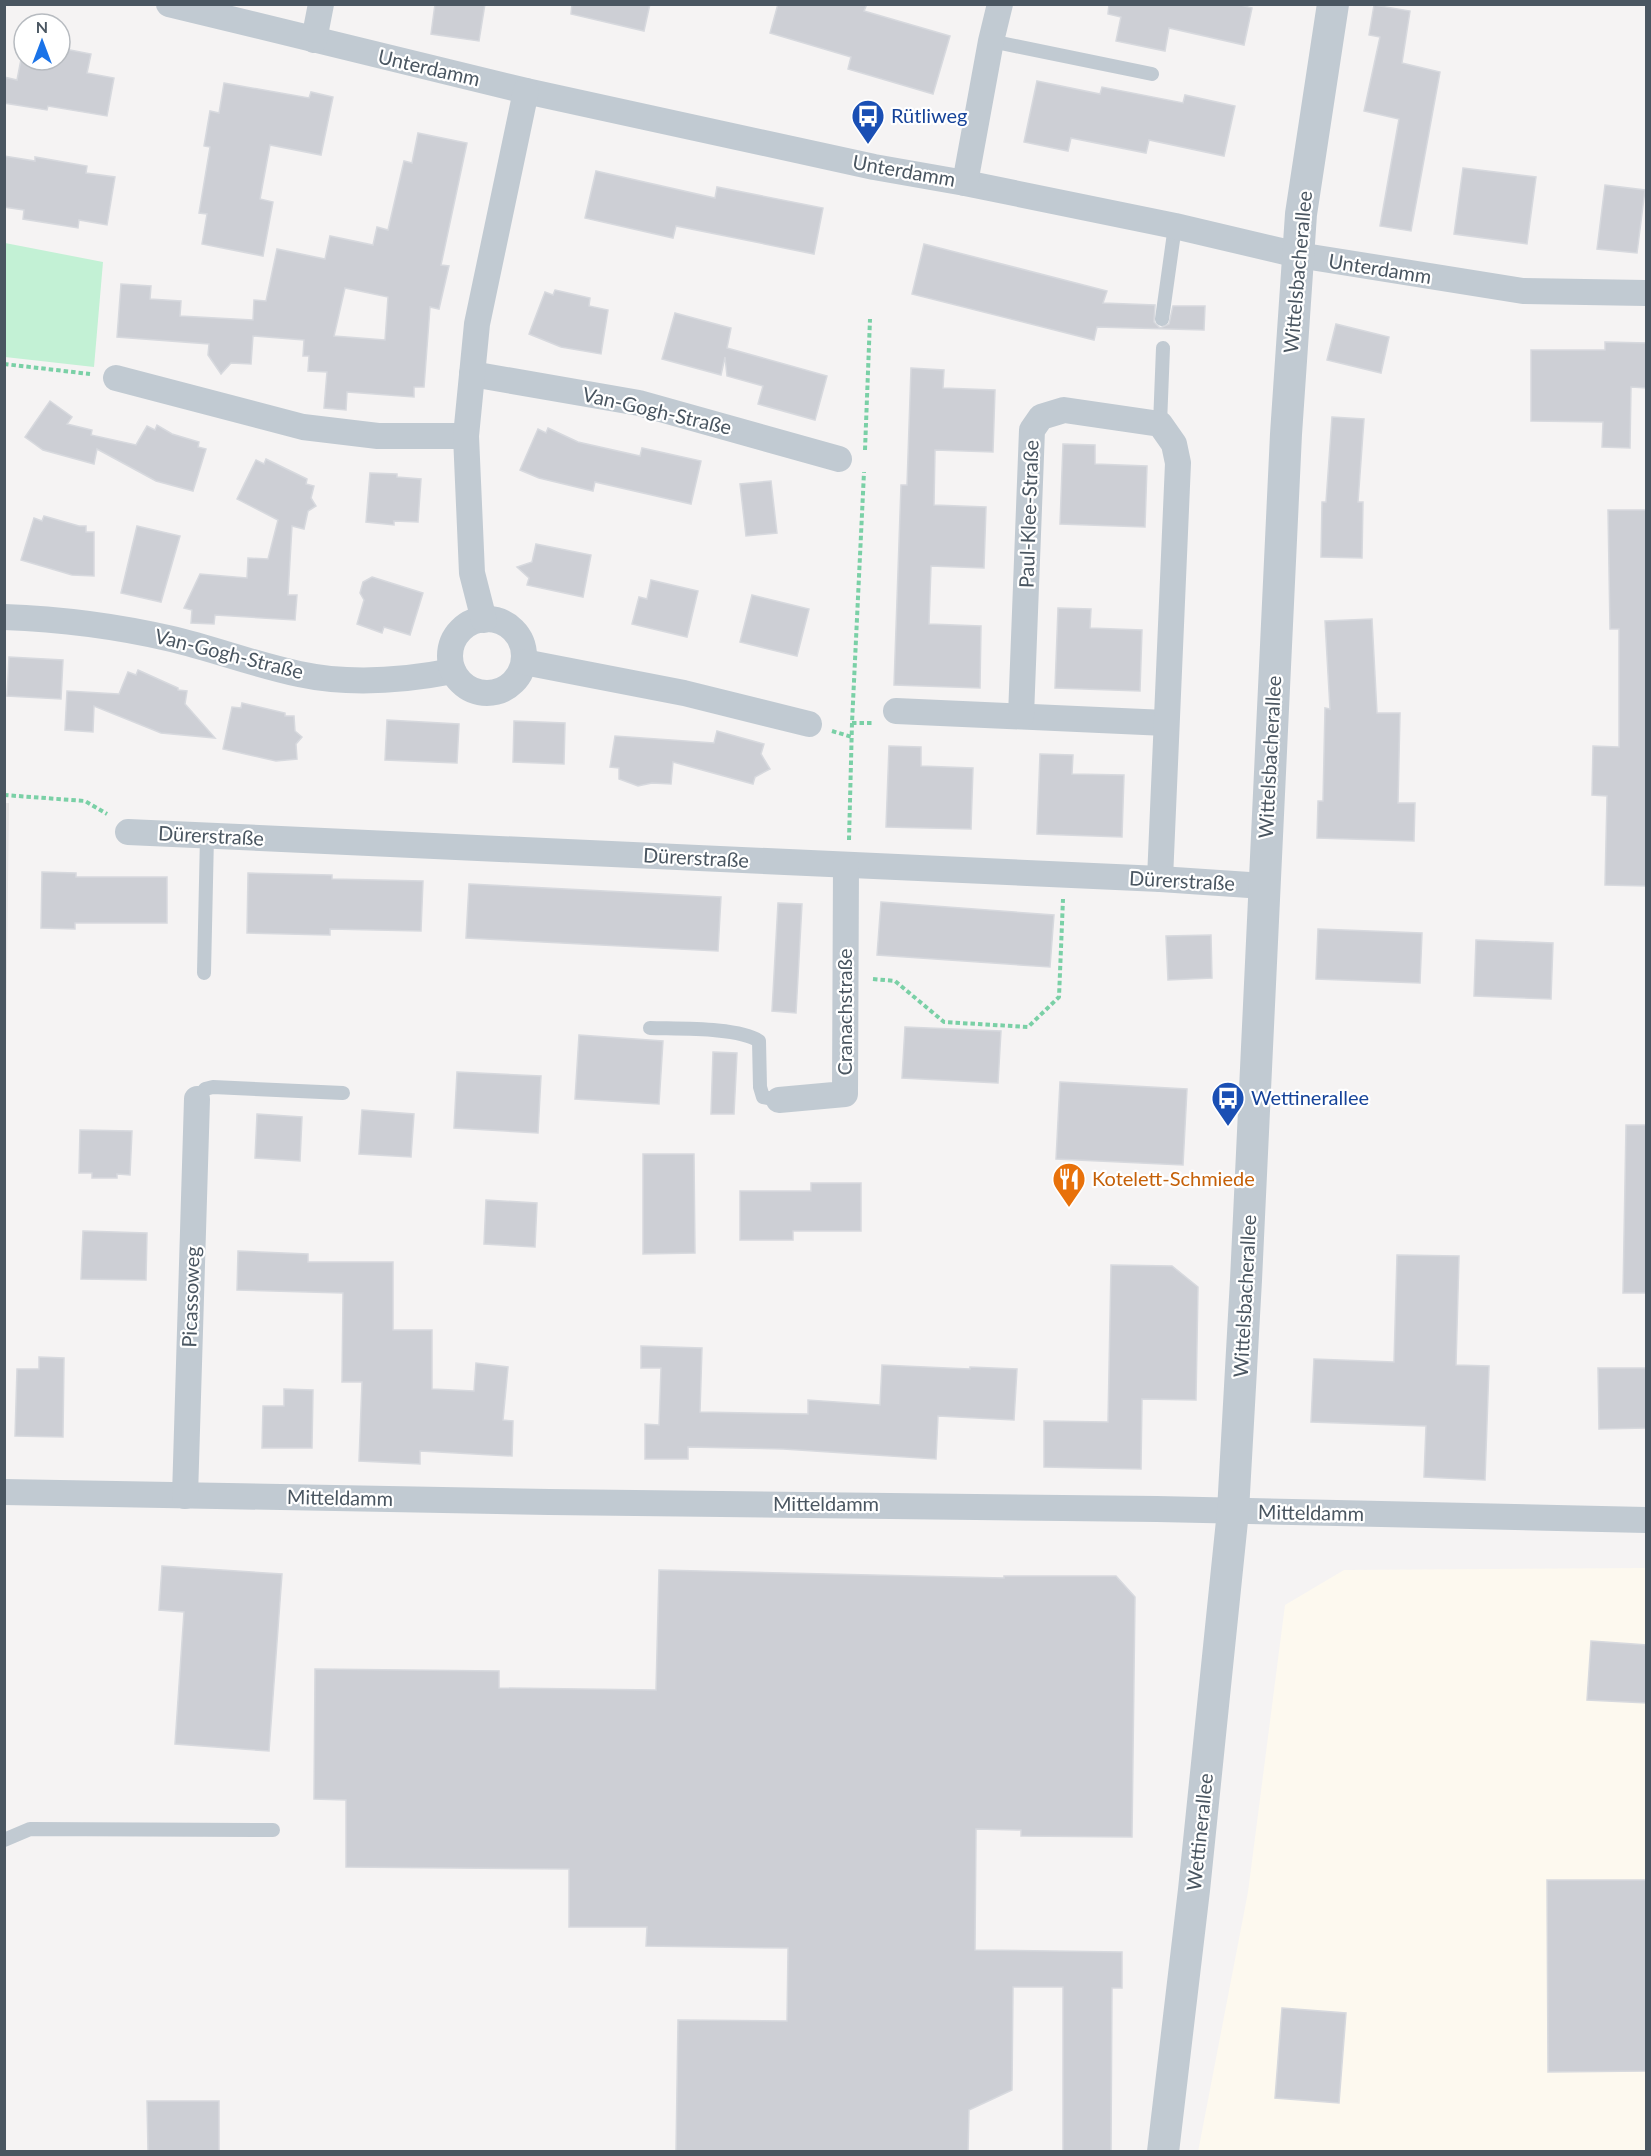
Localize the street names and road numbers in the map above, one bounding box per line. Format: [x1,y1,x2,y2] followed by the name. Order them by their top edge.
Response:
[376,44,483,90] street label: Unterdamm
[851,149,957,191] street label: Unterdamm
[1278,190,1316,354] street label: Wittelsbacherallee
[1327,248,1433,288] street label: Unterdamm
[580,381,734,439] street label: Van-Gogh-Straße
[1013,439,1043,588] street label: Paul-Klee-Straße
[153,623,306,683] street label: Van-Gogh-Straße
[1253,675,1285,839] street label: Wittelsbacherallee
[158,820,265,850] street label: Dürerstraße
[643,842,750,872] street label: Dürerstraße
[1129,865,1236,895] street label: Dürerstraße
[832,948,856,1076] street label: Cranachstraße
[1228,1214,1260,1378] street label: Wittelsbacherallee
[176,1246,204,1348] street label: Picassoweg
[287,1484,393,1510] street label: Mitteldamm
[773,1491,879,1515] street label: Mitteldamm
[1258,1499,1364,1525] street label: Mitteldamm
[1181,1772,1217,1892] street label: Wettinerallee

